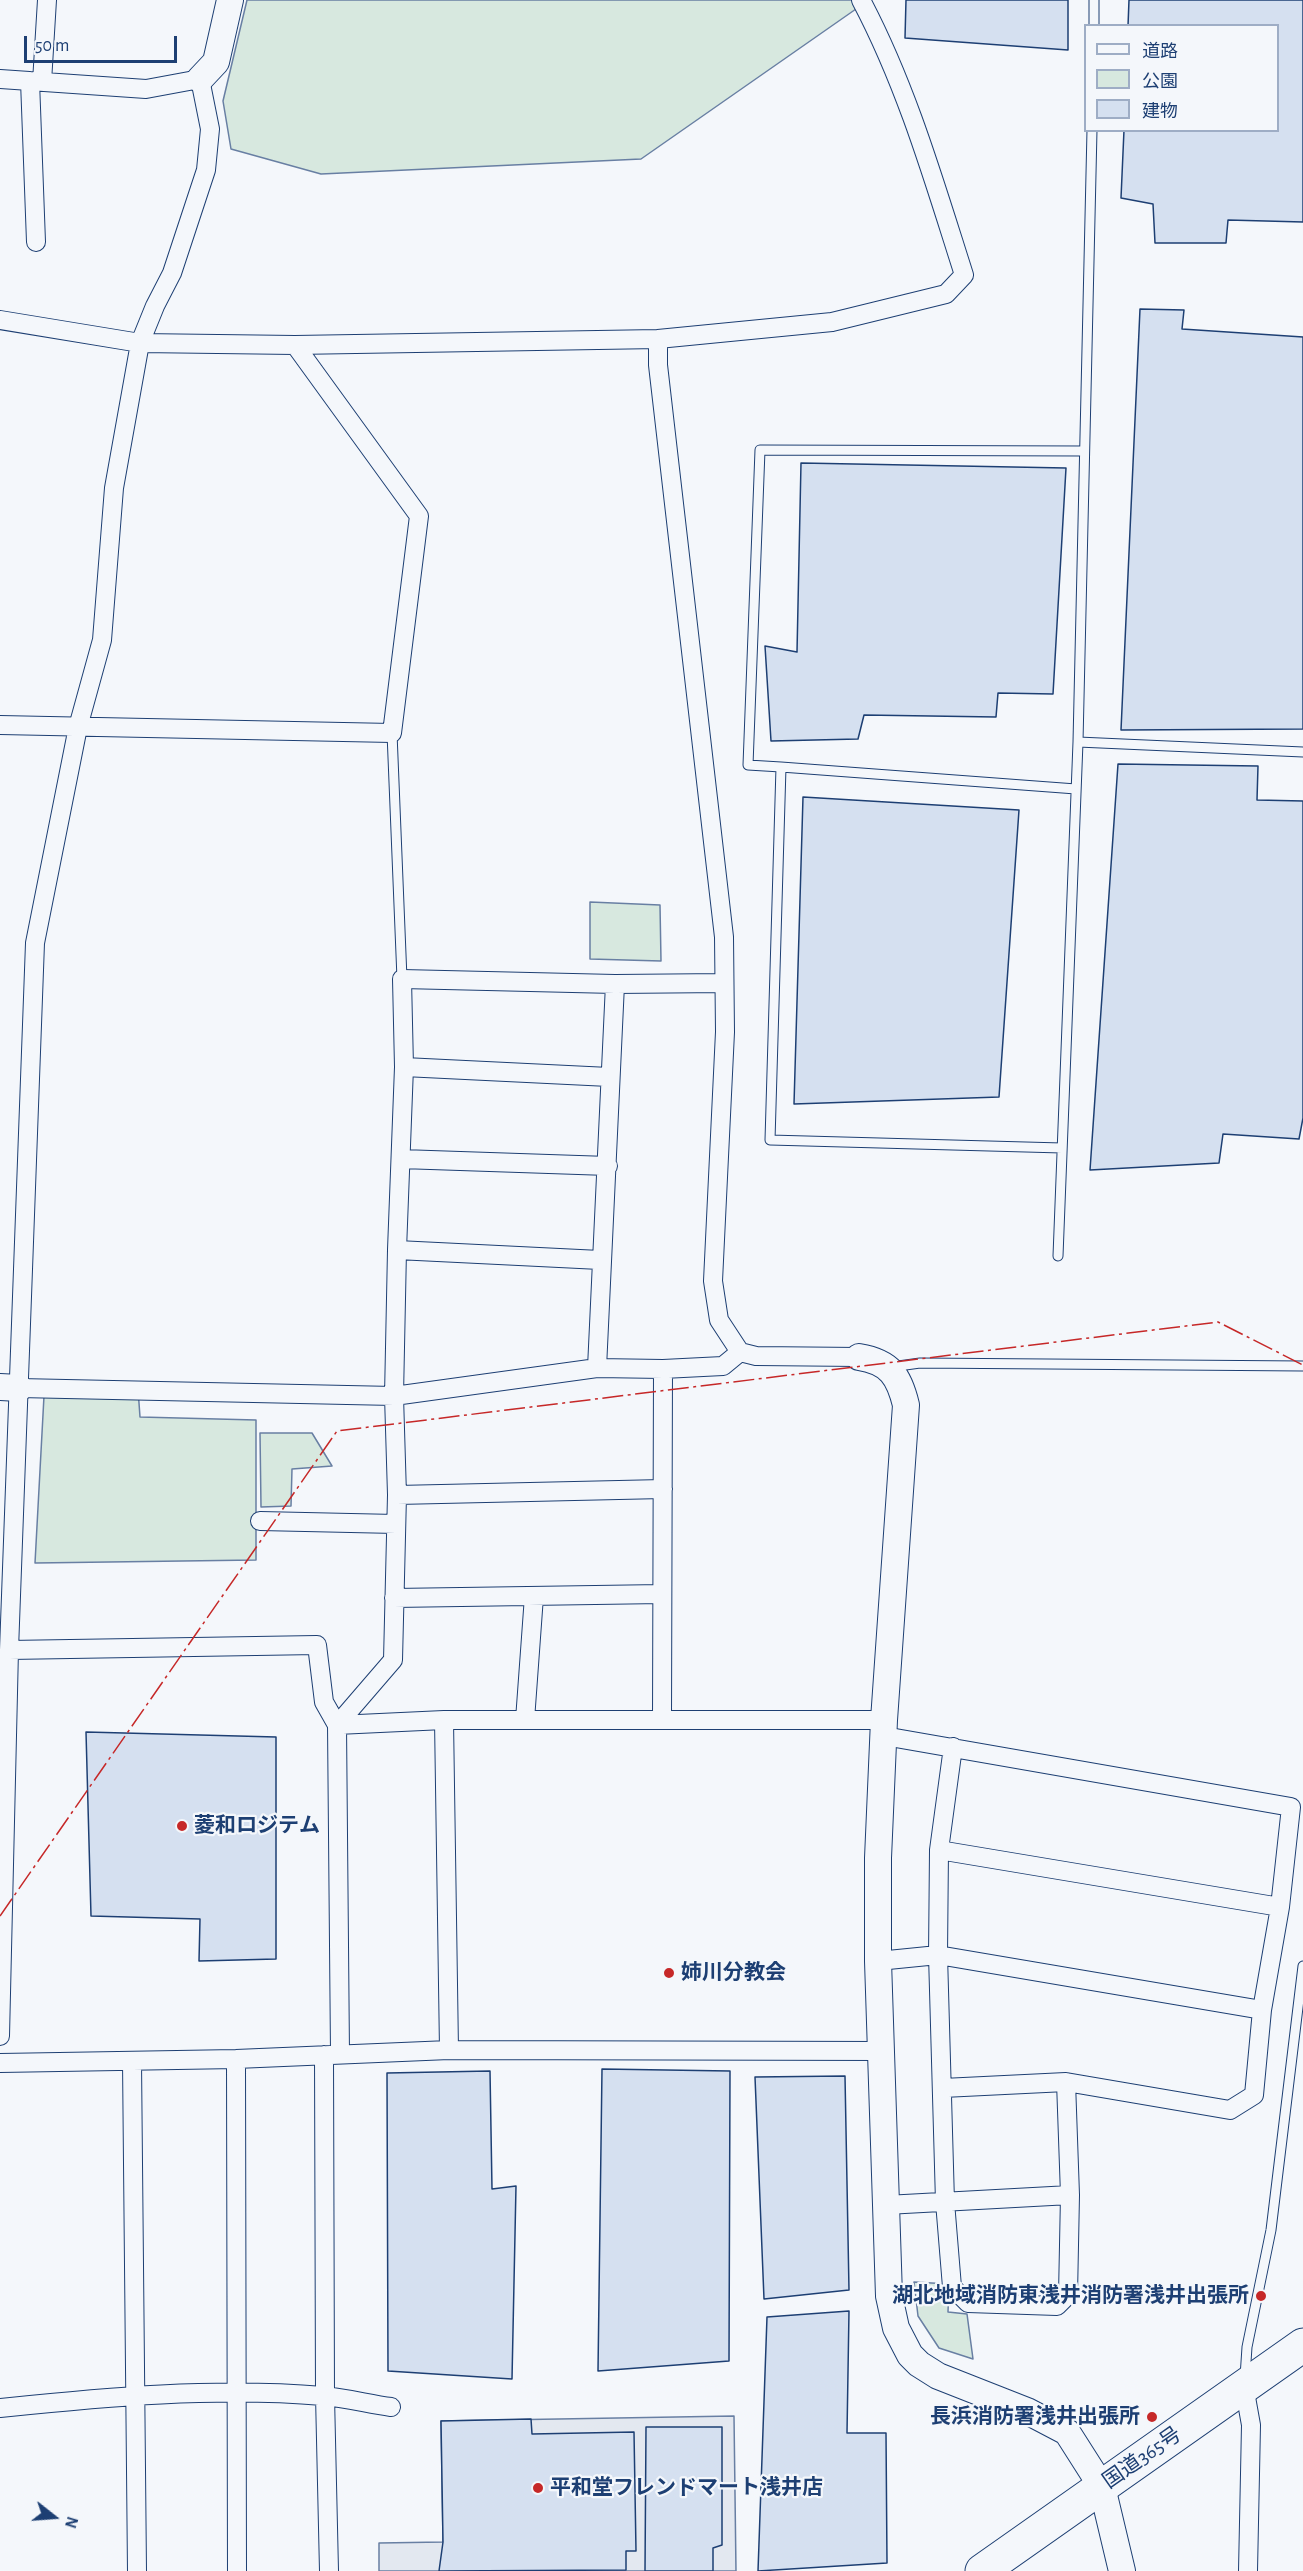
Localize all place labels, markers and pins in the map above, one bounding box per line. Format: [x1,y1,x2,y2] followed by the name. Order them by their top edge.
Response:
[194,1813,320,1839] place label: 菱和ロジテム
[175,1819,189,1833] marker: 菱和ロジテム
[681,1960,786,1986] place label: 姉川分教会
[662,1966,676,1980] marker: 姉川分教会
[892,2283,1249,2309] place label: 湖北地域消防東浅井消防署浅井出張所
[1254,2289,1268,2303] marker: 湖北地域消防東浅井消防署浅井出張所
[930,2404,1140,2430] place label: 長浜消防署浅井出張所
[1145,2410,1159,2424] marker: 長浜消防署浅井出張所
[550,2475,823,2501] place label: 平和堂フレンドマート浅井店
[531,2481,545,2495] marker: 平和堂フレンドマート浅井店

